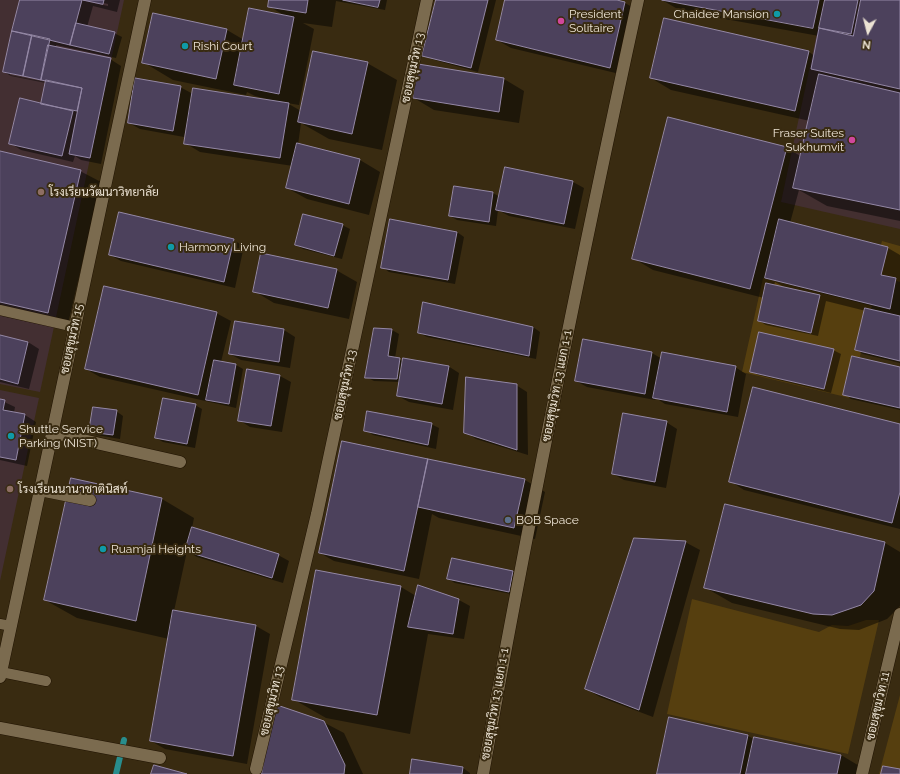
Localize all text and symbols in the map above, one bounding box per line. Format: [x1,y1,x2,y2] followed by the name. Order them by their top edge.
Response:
[569,7,621,35] place label: President Solitaire
[673,7,769,21] place label: Chaidee Mansion
[772,9,782,19] marker: Chaidee Mansion
[848,12,888,52] north arrow
[556,16,566,26] marker: President Solitaire
[399,32,427,104] street label: ซอยสุขุมวิท 13
[862,37,871,51] text: N
[193,39,253,53] place label: Rishi Court
[180,41,190,51] marker: Rishi Court
[773,126,844,154] place label: Fraser Suites Sukhumvit
[847,135,857,145] marker: Fraser Suites Sukhumvit
[49,185,159,199] place label: โรงเรียนวัฒนาวิทยาลัย
[36,187,46,197] marker: โรงเรียนวัฒนาวิทยาลัย
[179,240,266,254] place label: Harmony Living
[166,242,176,252] marker: Harmony Living
[58,303,86,375] street label: ซอยสุขุมวิท 15
[539,329,575,443] street label: ซอยสุขุมวิท 13 แยก 1-1
[331,349,359,421] street label: ซอยสุขุมวิท 13
[19,422,103,450] place label: Shuttle Service Parking (NIST)
[6,431,16,441] marker: Shuttle Service Parking (NIST)
[18,482,128,496] place label: โรงเรียนนานาชาตินิสท์
[5,484,15,494] marker: โรงเรียนนานาชาตินิสท์
[516,513,579,527] place label: BOB Space
[503,515,513,525] marker: BOB Space
[111,542,201,556] place label: Ruamjai Heights
[98,544,108,554] marker: Ruamjai Heights
[478,647,512,761] street label: ซอยสุขุมวิท 13 แยก 1-1
[257,665,287,737] street label: ซอยสุขุมวิท 13
[863,670,893,742] street label: ซอยสุขุมวิท 11

